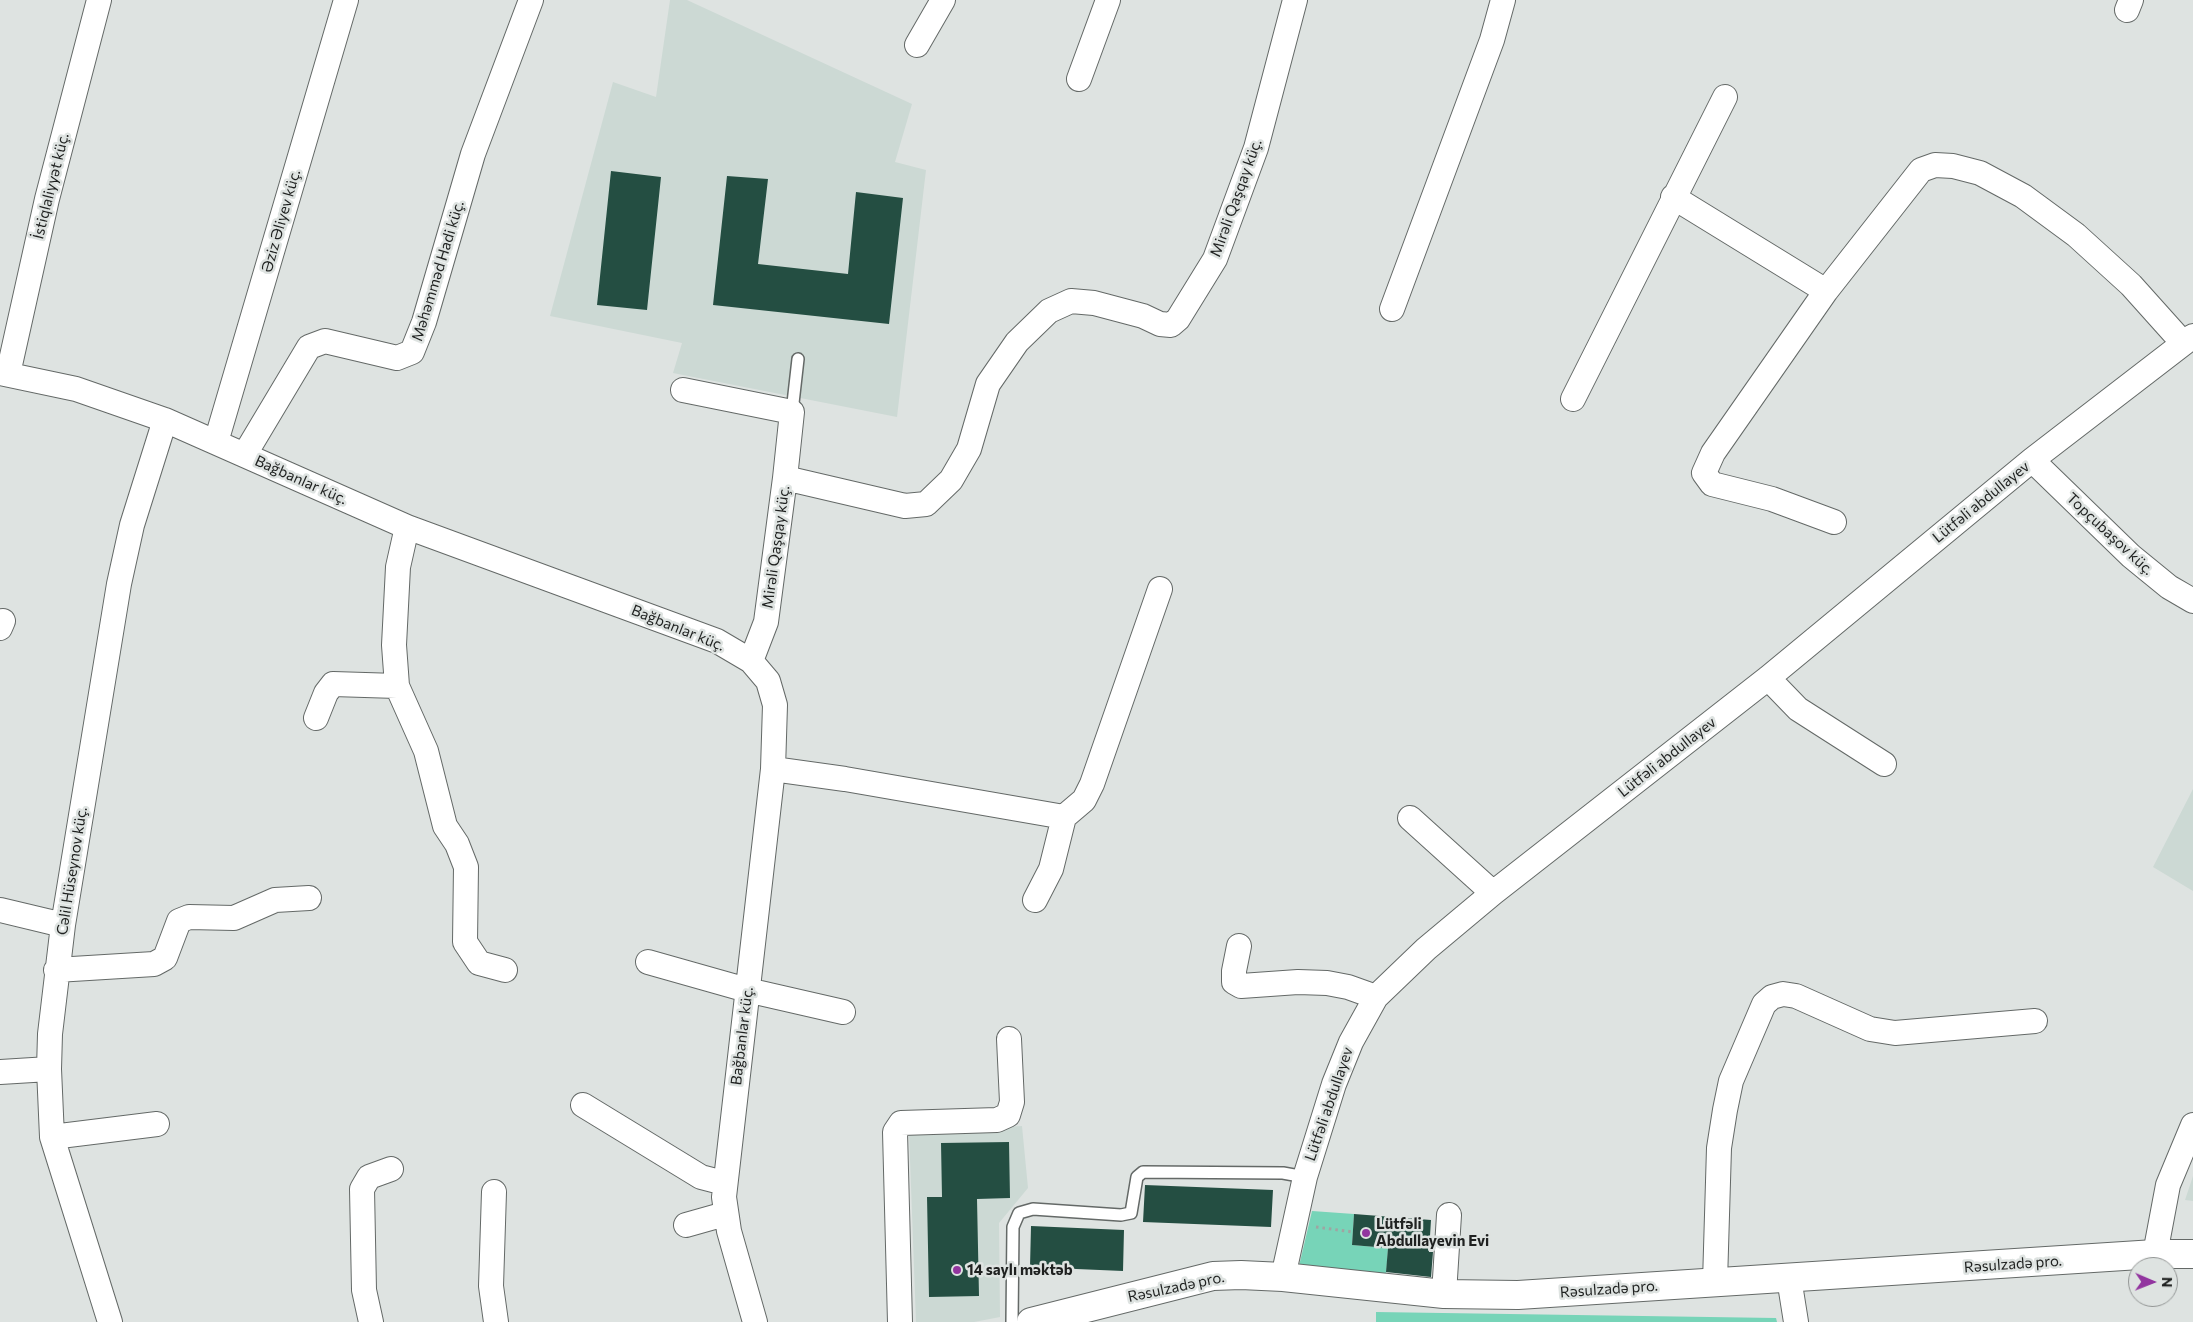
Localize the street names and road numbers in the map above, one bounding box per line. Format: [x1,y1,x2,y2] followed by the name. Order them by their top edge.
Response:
[29,131,73,241] street label: İstiqlaliyyət küç.
[1206,137,1266,259] street label: Mirəli Qaşqay küç.
[258,167,304,275] street label: Əziz Əliyev küç.
[408,198,468,344] street label: Məhəmməd Hadi küç.
[252,452,350,508] street label: Bağbanlar küç.
[1929,457,2033,547] street label: Lütfəli abdullayev
[758,484,794,610] street label: Mirəli Qaşqay küç.
[2063,489,2157,579] street label: Topçubaşov küç.
[629,601,727,655] street label: Bağbanlar küç.
[1614,713,1720,801] street label: Lütfəli abdullayev
[53,805,91,937] street label: Cəlil Hüseynov küç.
[727,986,757,1086] street label: Bağbanlar küç.
[1301,1045,1357,1163] street label: Lütfəli abdullayev
[1963,1252,2063,1276] street label: Rəsulzadə pro.
[1126,1268,1226,1306] street label: Rəsulzadə pro.
[1559,1277,1659,1301] street label: Rəsulzadə pro.

